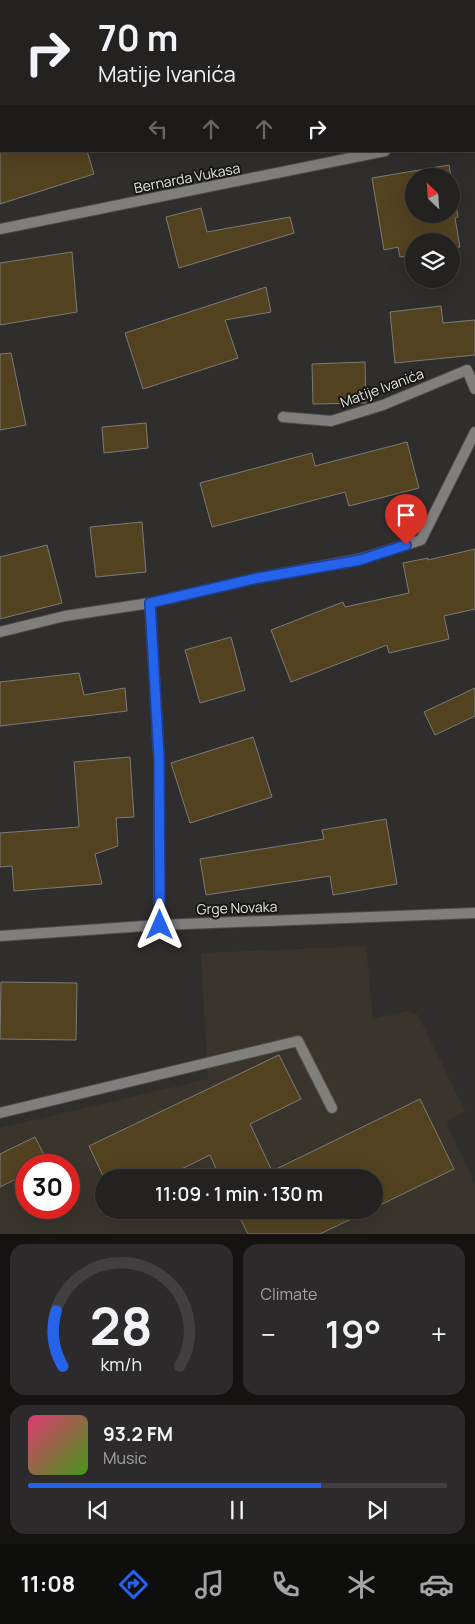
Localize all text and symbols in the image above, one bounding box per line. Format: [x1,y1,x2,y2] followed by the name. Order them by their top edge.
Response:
[98,14,178,62] text: 70 m
[15,20,80,85] icon: right
[98,59,236,89] text: Matije Ivanića
[144,115,172,143] icon: left
[197,115,225,143] icon: ahead
[250,115,278,143] icon: ahead
[303,115,331,143] icon: right
[132,158,242,197] street label: Bernarda Vukasa
[405,168,460,222] north arrow
[405,168,460,288] map controls
[405,233,460,288] button: layers
[337,364,426,411] street label: Matije Ivanića
[385,494,427,545] pin
[392,501,420,529] icon: arrive
[196,897,278,918] street label: Grge Novaka
[133,898,185,950] position arrow
[15,1154,80,1219] speed limit sign: 30
[155,1181,323,1207] text: 11:09 · 1 min · 130 m
[261,1283,317,1305] text: Climate
[90,1290,153,1361] text: 28
[325,1307,382,1359] text: 19°
[261,1315,276,1353] text: −
[431,1315,447,1353] text: +
[100,1352,142,1376] text: km/h
[103,1421,173,1447] text: 93.2 FM
[103,1447,147,1469] text: Music
[84,1496,112,1524] icon: previous
[223,1496,251,1524] icon: pause
[363,1496,391,1524] icon: next
[116,1567,151,1602] icon: directions
[192,1567,227,1602] icon: music
[268,1567,303,1602] icon: phone
[344,1567,379,1602] icon: climate
[419,1567,454,1602] icon: car
[20,1569,75,1599] text: 11:08

